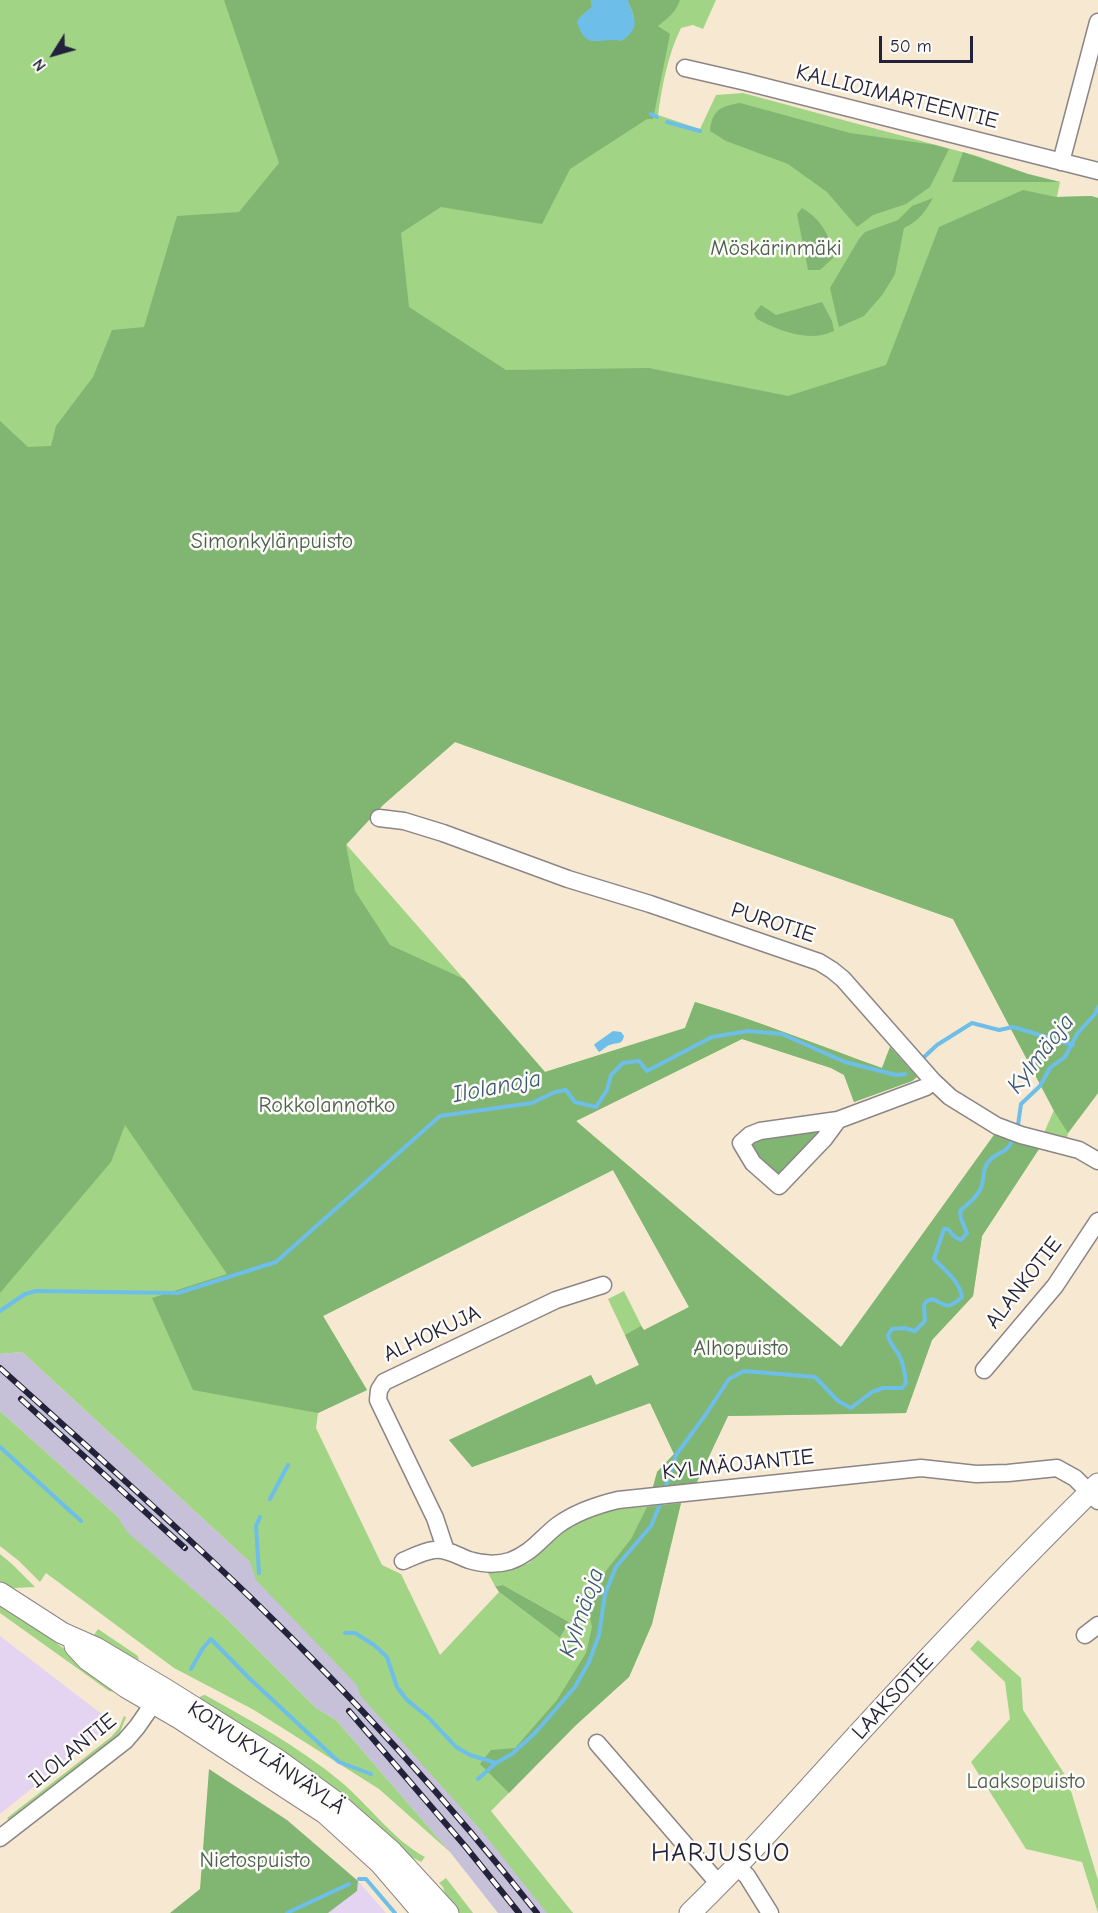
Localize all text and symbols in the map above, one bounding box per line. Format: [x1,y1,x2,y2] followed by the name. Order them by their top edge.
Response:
[24,24,84,84] north arrow
[882,24,976,62] scale bar
[890,36,932,57] text: 50 m
[29,55,50,74] text: N
[793,59,1001,135] street label: KALLIOIMARTEENTIE
[710,236,842,262] park label: Möskärinmäki
[191,529,353,555] park label: Simonkylänpuisto
[728,897,818,949] street label: PUROTIE
[1001,1009,1081,1099] water label: Kylmäoja
[450,1064,544,1110] water label: Ilolanoja
[258,1093,396,1119] park label: Rokkolannotko
[980,1232,1068,1334] street label: ALANKOTIE
[379,1300,485,1368] street label: ALHOKUJA
[693,1336,789,1362] park label: Alhopuisto
[661,1444,815,1486] street label: KYLMÄOJANTIE
[553,1564,611,1662] water label: Kylmäoja
[847,1649,939,1745] street label: LAAKSOTIE
[182,1696,350,1820] street label: KOIVUKYLÄNVÄYLÄ
[24,1708,122,1794] street label: ILOLANTIE
[966,1769,1086,1795] park label: Laaksopuisto
[651,1838,791,1870] district label: HARJUSUO
[199,1848,311,1874] park label: Nietospuisto

